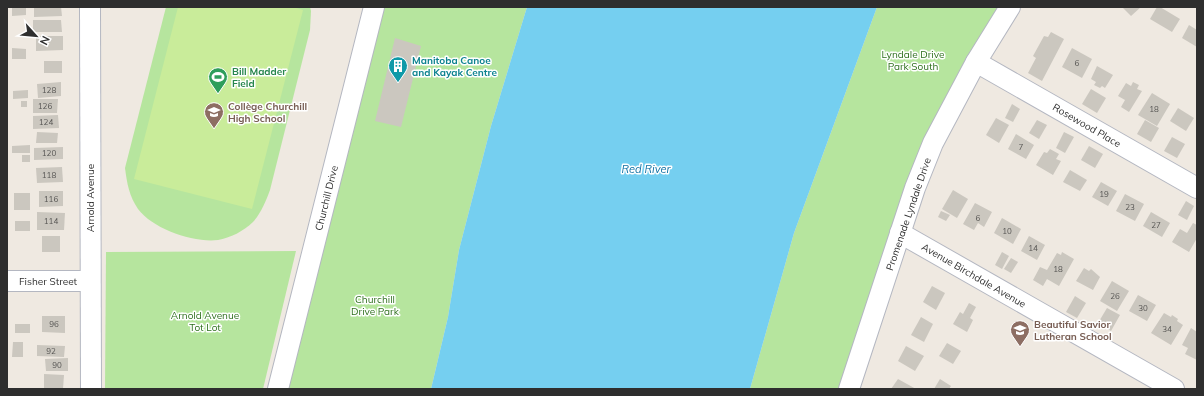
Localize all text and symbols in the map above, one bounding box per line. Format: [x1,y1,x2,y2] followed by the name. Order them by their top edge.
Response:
[16,16,56,56] north arrow
[37,34,53,47] text: N
[882,48,944,73] park label: Lyndale Drive Park South
[412,54,497,79] place label: Manitoba Canoe and Kayak Centre
[387,55,409,83] building icon: Manitoba Canoe and Kayak Centre
[1075,58,1080,68] house number: 6
[232,65,286,90] place label: Bill Madder Field
[207,66,229,94] sports icon: Bill Madder Field
[42,85,56,95] house number: 128
[228,100,307,125] place label: Collège Churchill High School
[38,101,52,111] house number: 126
[203,101,225,129] school or university icon: Collège Churchill High School
[1050,101,1123,150] street label: Rosewood Place
[1149,104,1159,114] house number: 18
[39,117,53,127] house number: 124
[1019,142,1024,152] house number: 7
[42,148,56,158] house number: 120
[883,156,934,272] street label: Promenade Lyndale Drive
[622,162,671,176] water label: Red River
[84,164,97,232] street label: Arnold Avenue
[312,164,341,232] street label: Churchill Drive
[42,170,56,180] house number: 118
[1099,189,1109,199] house number: 19
[44,194,58,204] house number: 116
[1125,202,1135,212] house number: 23
[976,213,981,223] house number: 6
[44,216,58,226] house number: 114
[1151,220,1161,230] house number: 27
[1002,226,1012,236] house number: 10
[919,240,1028,311] street label: Avenue Birchdale Avenue
[1028,243,1038,253] house number: 14
[1053,264,1063,274] house number: 18
[19,275,78,288] street label: Fisher Street
[1110,291,1120,301] house number: 26
[351,293,400,318] park label: Churchill Drive Park
[1138,303,1148,313] house number: 30
[171,309,239,334] park label: Arnold Avenue Tot Lot
[1034,318,1112,343] place label: Beautiful Savior Lutheran School
[49,319,59,329] house number: 96
[1009,319,1031,347] school or university icon: Beautiful Savior Lutheran School
[1162,324,1172,334] house number: 34
[46,346,56,356] house number: 92
[52,360,62,370] house number: 90

